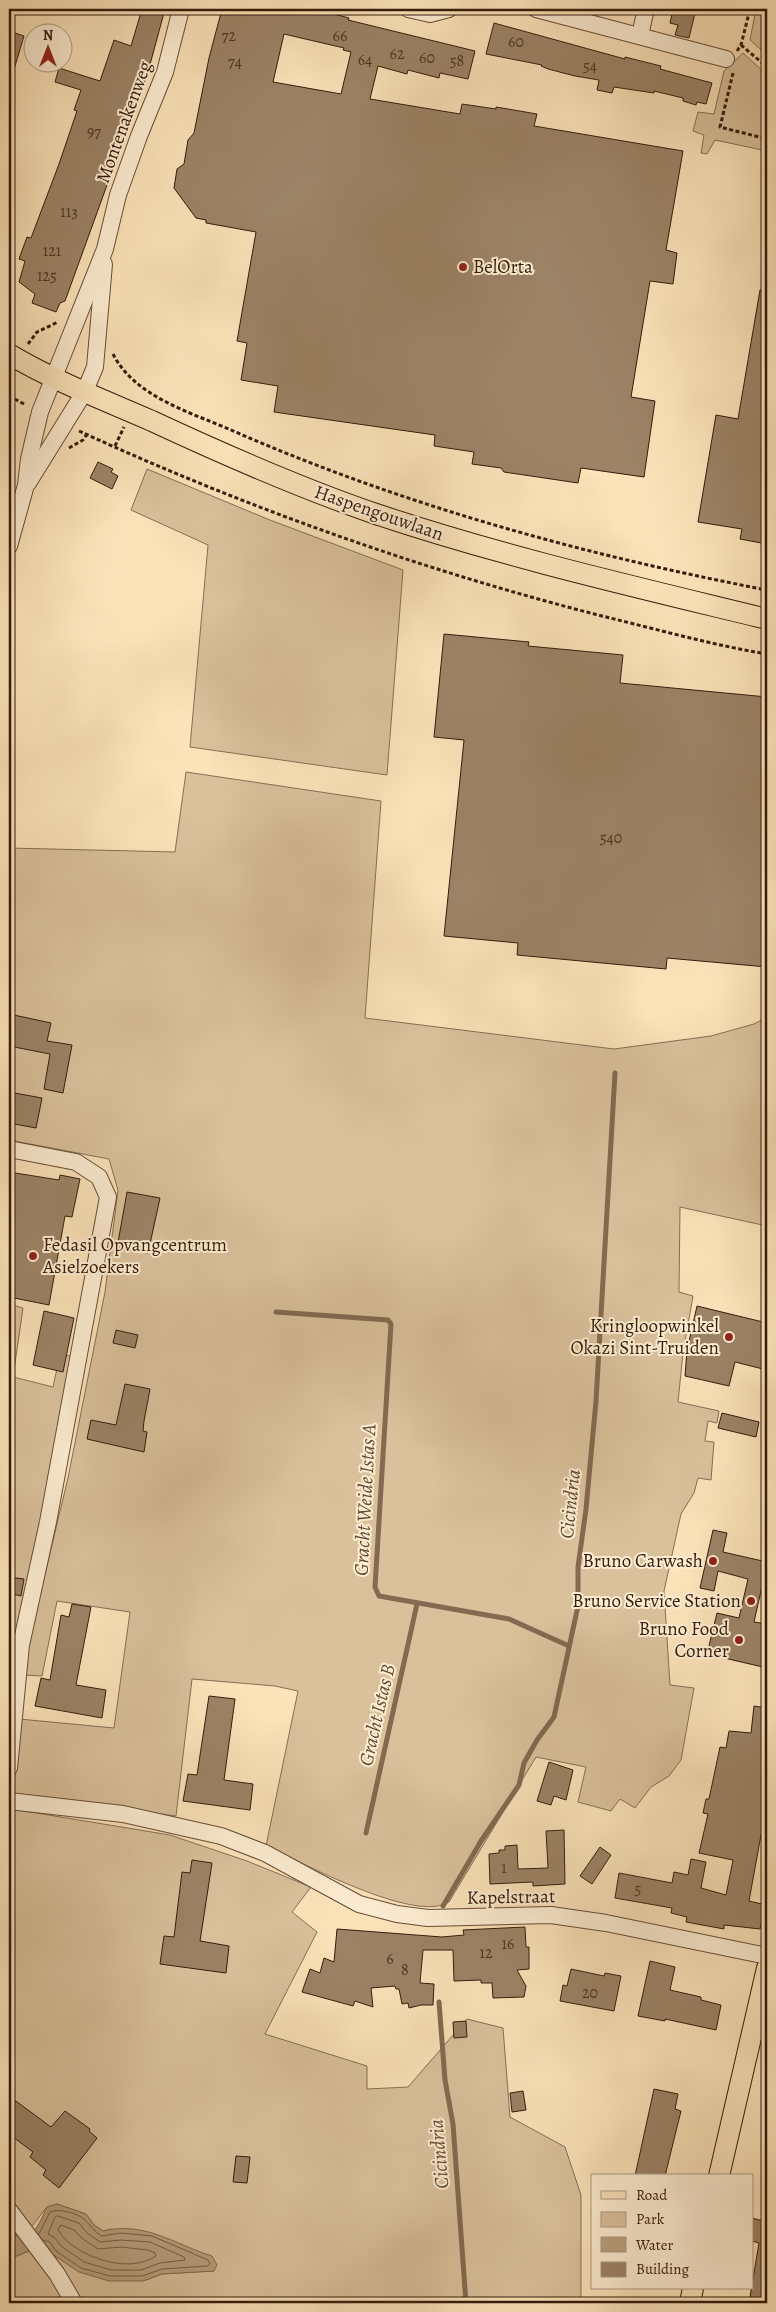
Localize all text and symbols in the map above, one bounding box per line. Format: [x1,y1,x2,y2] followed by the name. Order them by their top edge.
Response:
[22,22,72,72] north arrow
[222,25,237,47] house number: 72
[333,25,347,47] house number: 66
[43,26,53,45] text: N
[508,31,524,53] house number: 60
[390,43,405,65] house number: 62
[419,47,435,69] house number: 60
[358,49,372,71] house number: 64
[450,50,464,72] house number: 58
[228,51,242,73] house number: 74
[583,55,597,77] house number: 54
[90,57,158,187] street label: Montenakenweg
[87,121,101,143] house number: 97
[60,201,78,223] house number: 113
[43,240,62,262] house number: 121
[473,254,533,280] place label: BelOrta
[457,261,469,273] marker: BelOrta
[37,265,57,287] house number: 125
[311,479,447,547] street label: Haspengouwlaan
[600,827,622,849] house number: 540
[42,1232,227,1280] place label: Fedasil Opvangcentrum Asielzoekers
[27,1250,39,1262] marker: Fedasil Opvangcentrum Asielzoekers
[570,1313,719,1361] place label: Kringloopwinkel Okazi Sint-Truiden
[723,1331,735,1343] marker: Kringloopwinkel Okazi Sint-Truiden
[348,1423,382,1577] water label: Gracht Weide Istas A
[553,1468,587,1540] water label: Cicindria
[583,1548,703,1574] place label: Bruno Carwash
[707,1555,719,1567] marker: Bruno Carwash
[572,1588,741,1614] place label: Bruno Service Station
[745,1595,757,1607] marker: Bruno Service Station
[639,1616,730,1664] place label: Bruno Food Corner
[733,1634,745,1646] marker: Bruno Food Corner
[352,1661,402,1769] water label: Gracht Istas B
[501,1857,507,1879] house number: 1
[635,1878,642,1900] house number: 5
[466,1883,556,1911] street label: Kapelstraat
[502,1933,514,1955] house number: 16
[479,1942,493,1964] house number: 12
[386,1948,394,1970] house number: 6
[401,1959,409,1981] house number: 8
[582,1982,598,2004] house number: 20
[423,2118,455,2190] water label: Cicindria
[591,2174,754,2290] legend
[636,2185,668,2205] text: Road
[636,2209,665,2229] text: Park
[635,2235,673,2255] text: Water
[636,2259,689,2279] text: Building

